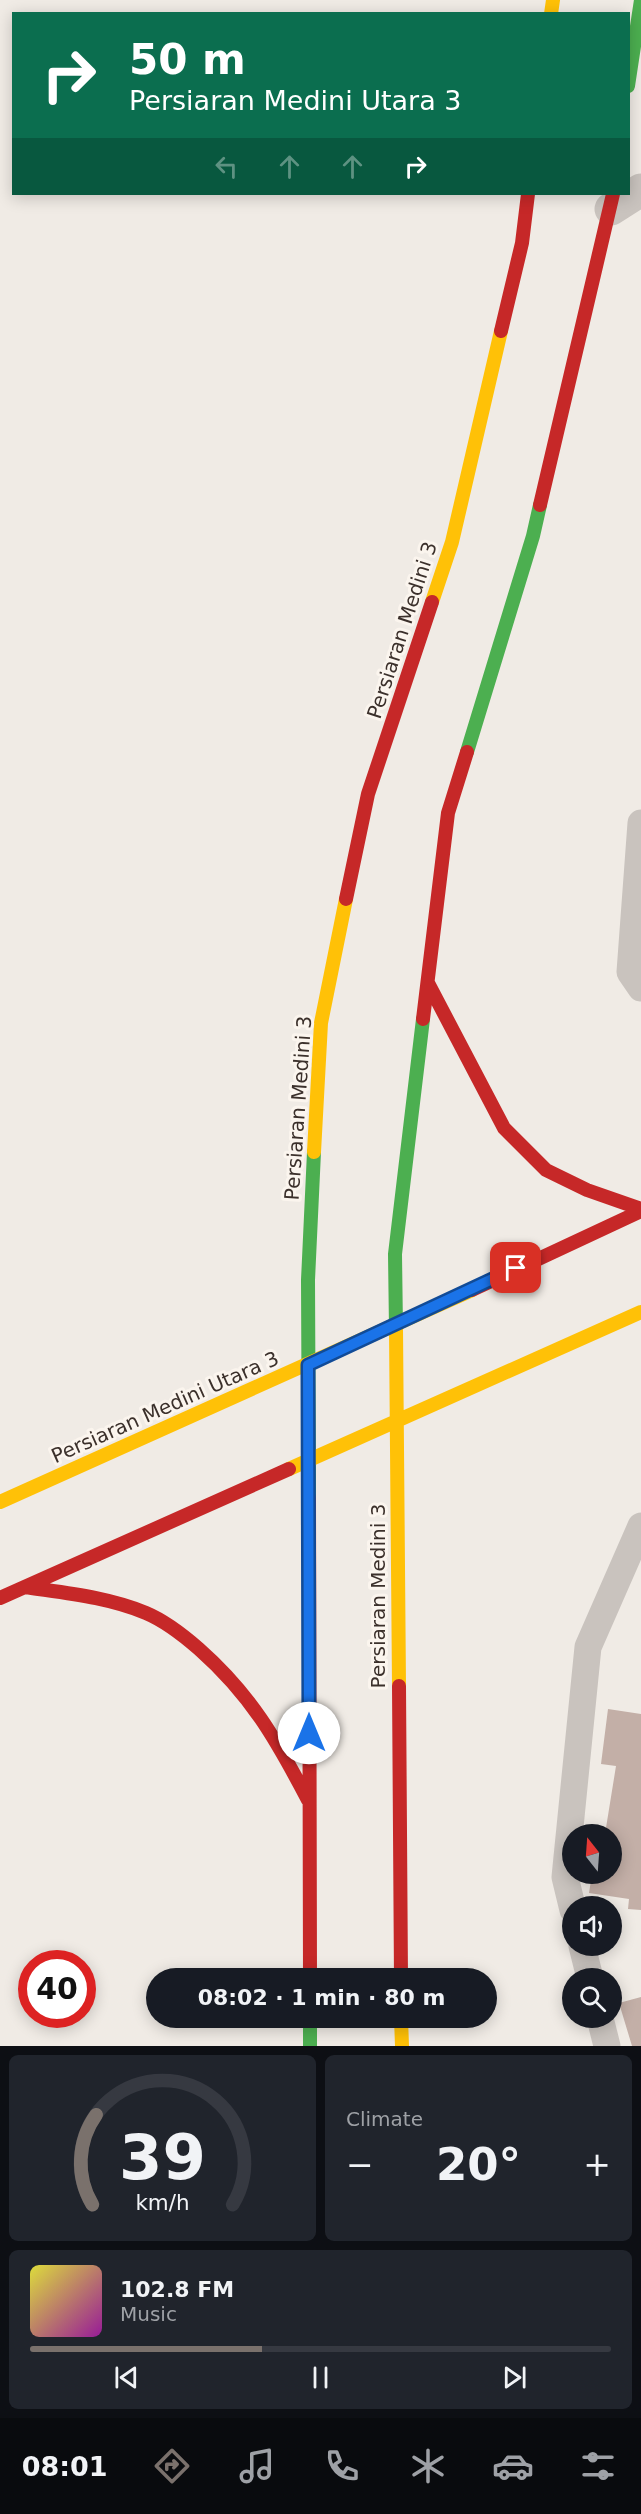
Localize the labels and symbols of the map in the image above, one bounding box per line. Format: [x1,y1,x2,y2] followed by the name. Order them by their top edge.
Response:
[362,538,442,722] street label: Persiaran Medini 3
[280,1015,316,1201] street label: Persiaran Medini 3
[490,1242,541,1293] pin
[48,1346,282,1468] street label: Persiaran Medini Utara 3
[366,1504,390,1688] street label: Persiaran Medini 3
[277,1701,341,1765] position arrow
[562,1824,622,1884] north arrow
[18,1950,96,2028] speed limit sign: 40

